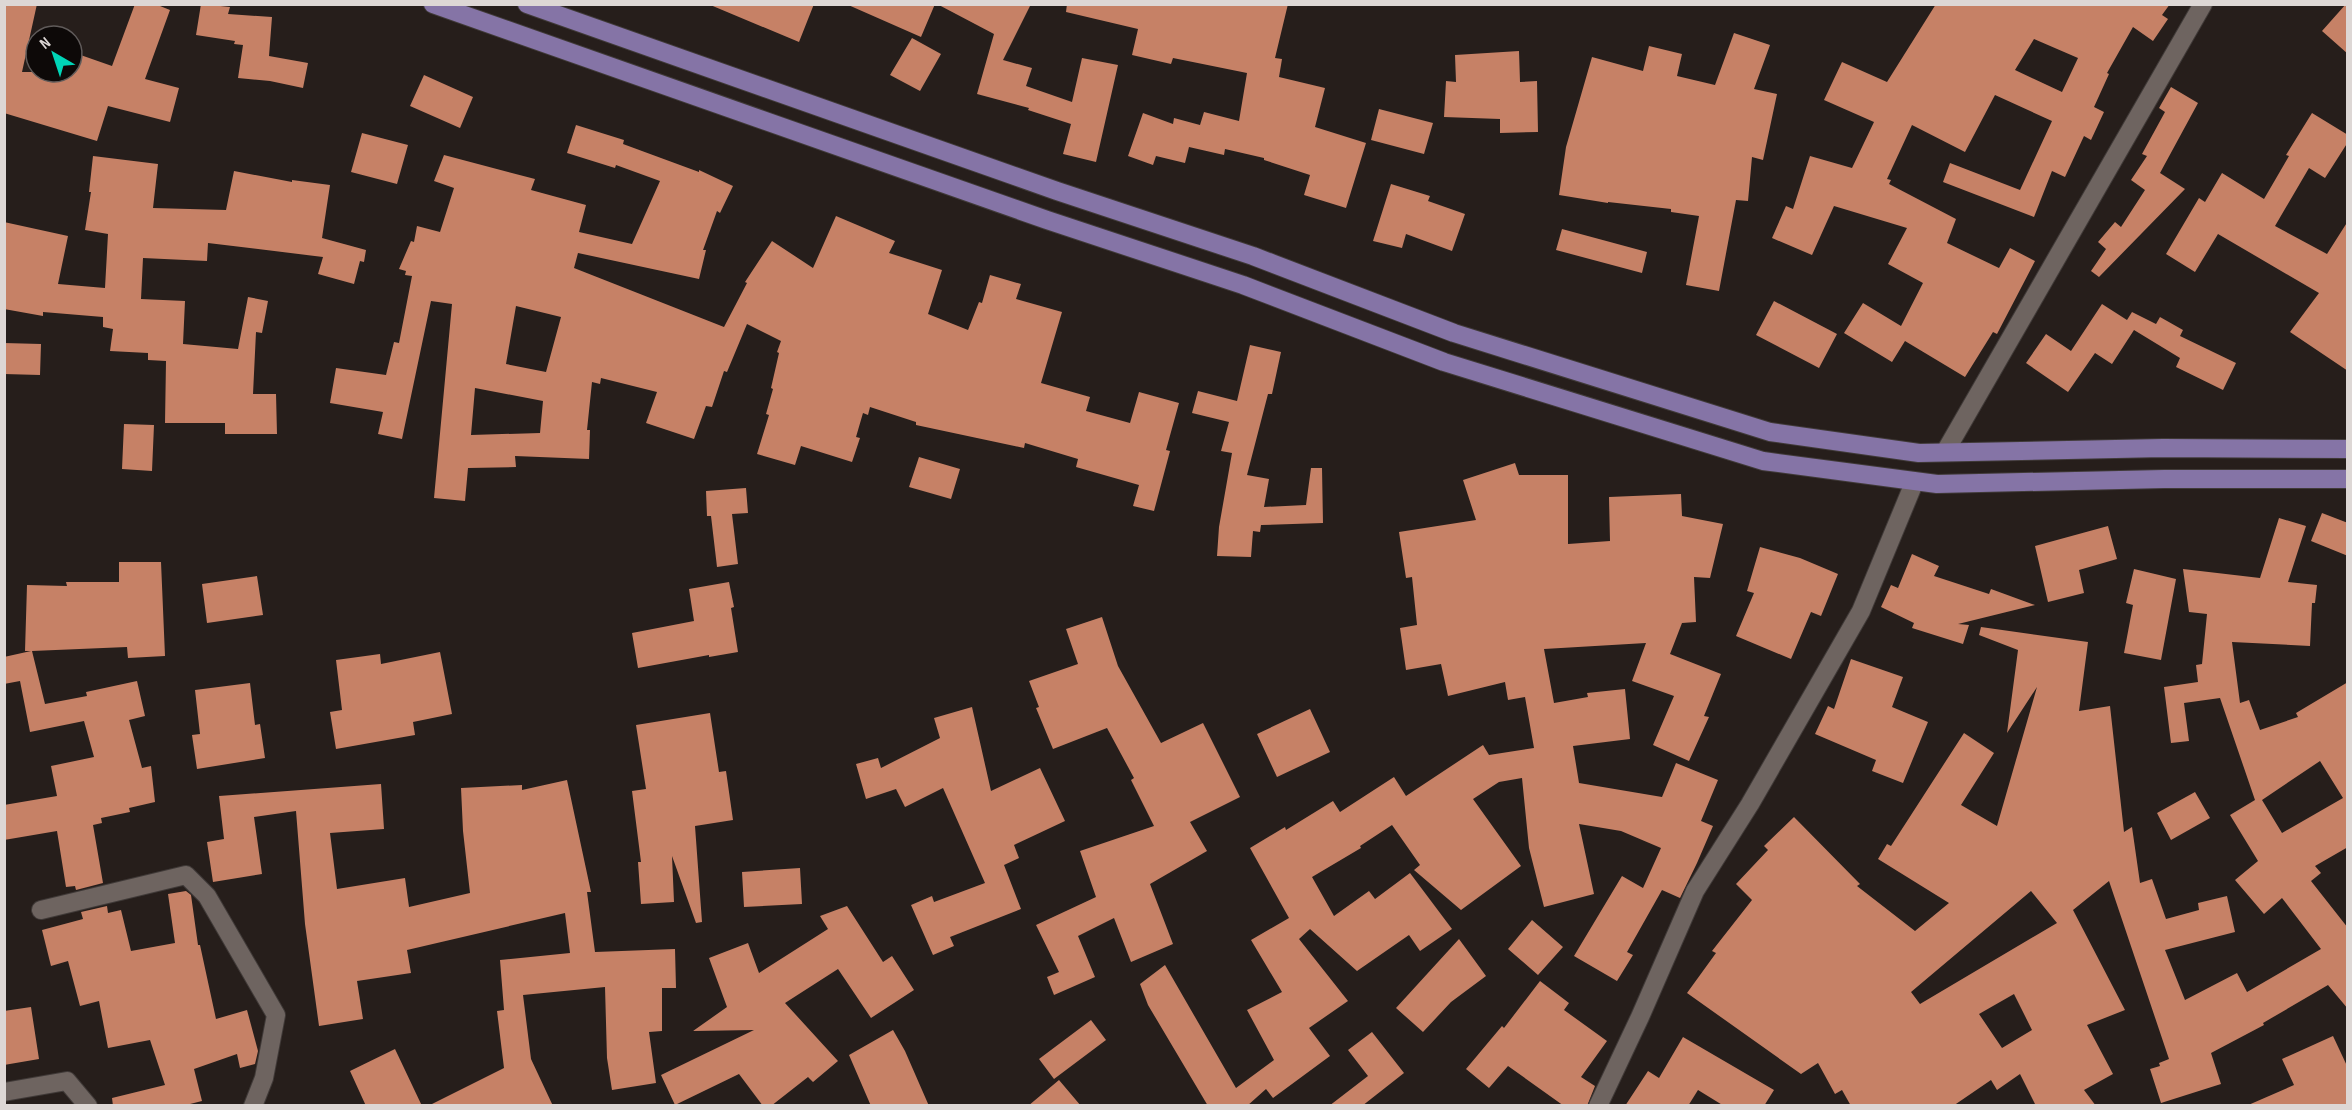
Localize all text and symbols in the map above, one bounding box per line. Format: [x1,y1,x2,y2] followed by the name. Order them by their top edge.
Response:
[24,24,84,84] north arrow
[36,33,55,54] text: N

